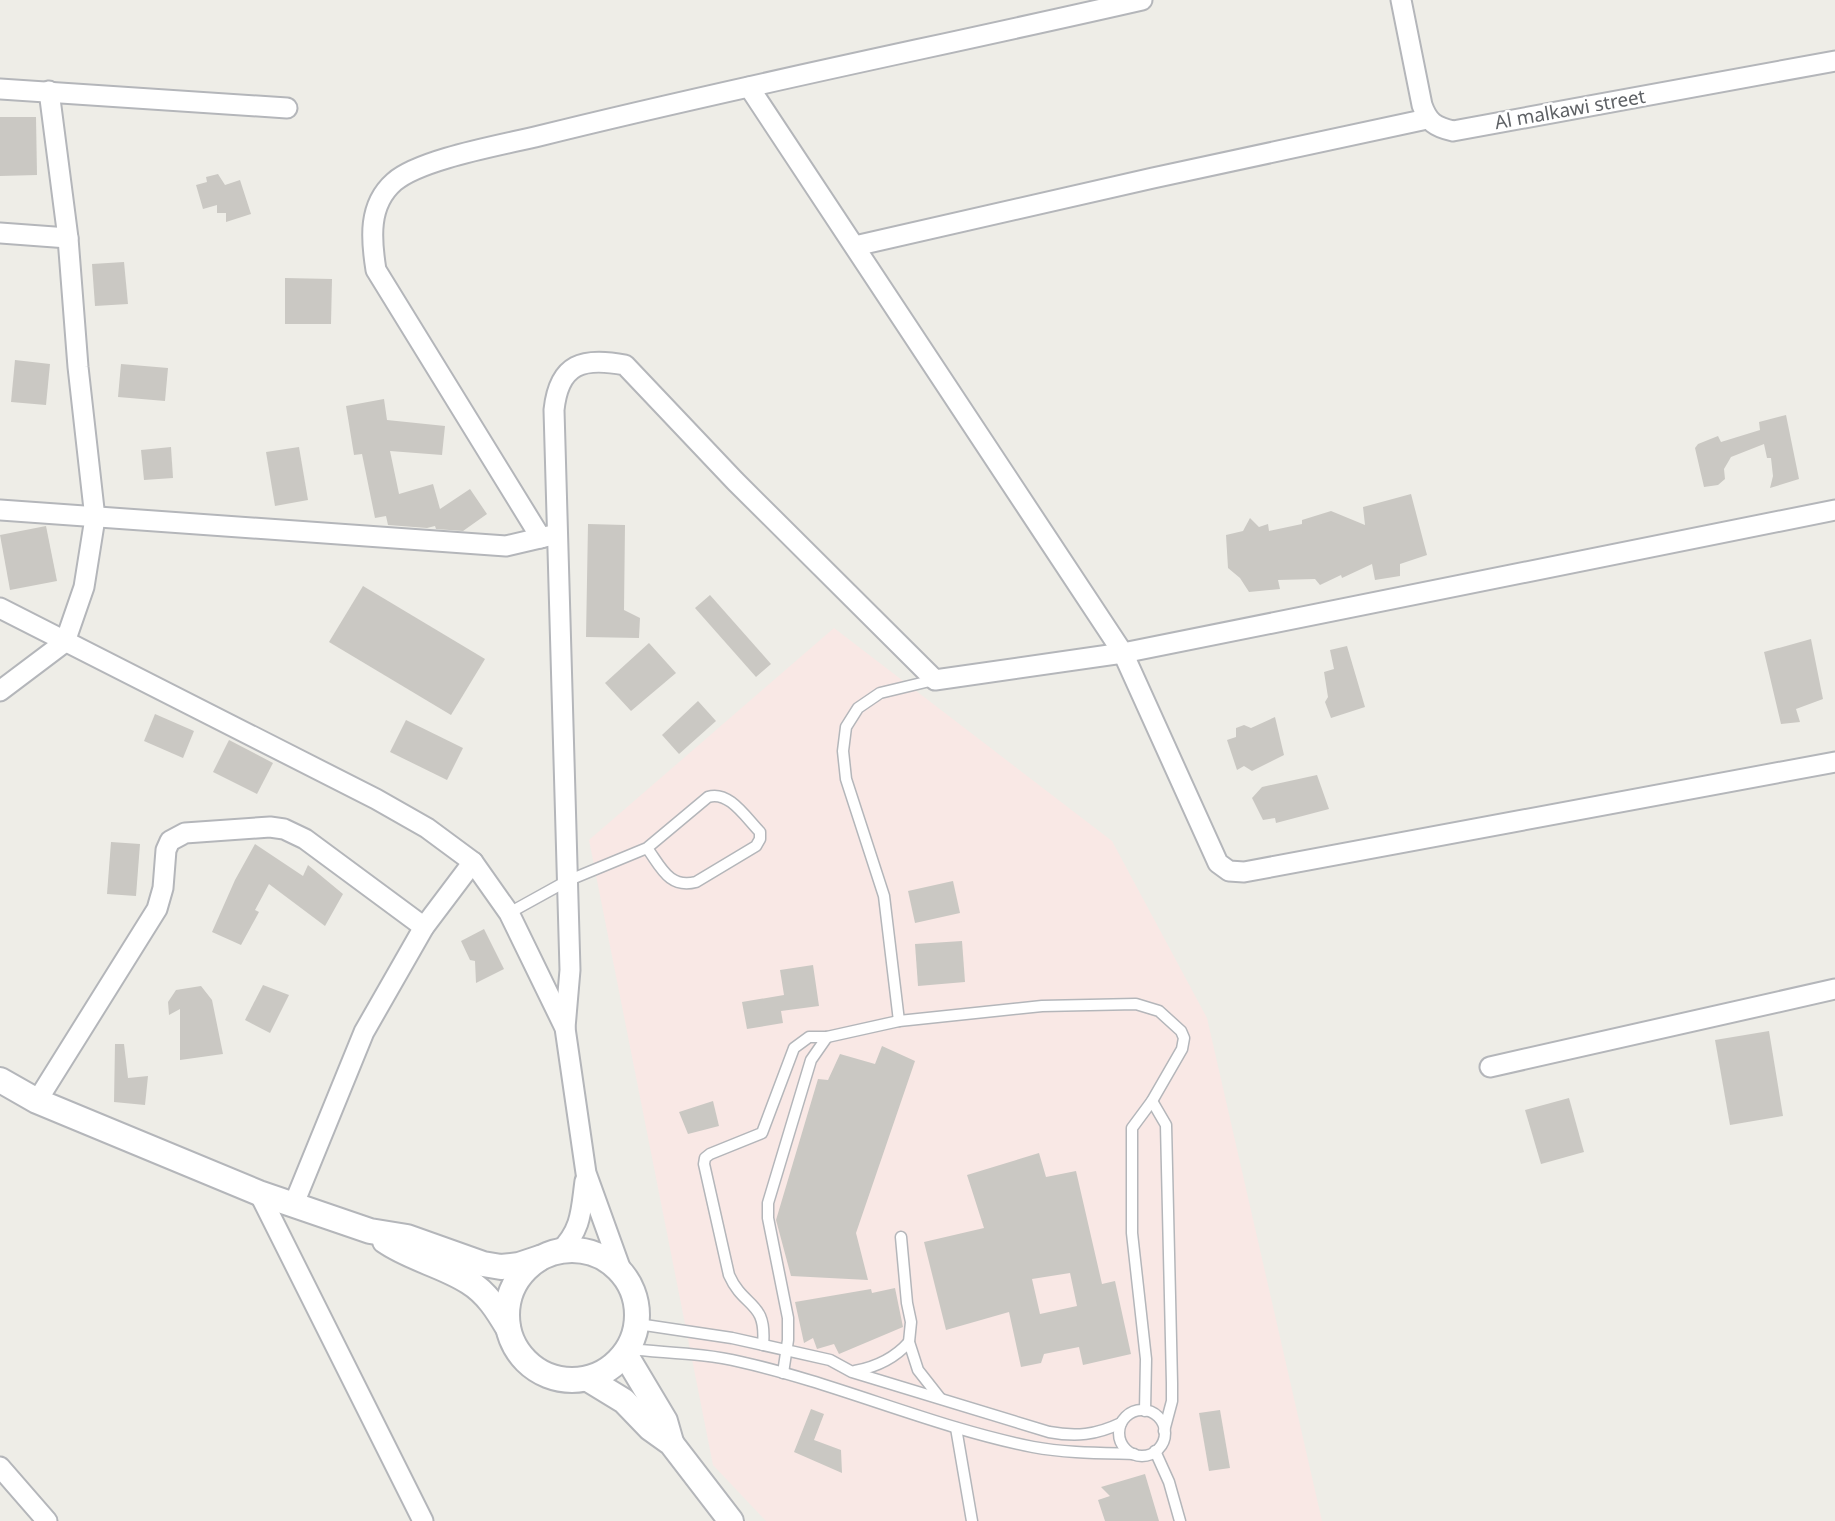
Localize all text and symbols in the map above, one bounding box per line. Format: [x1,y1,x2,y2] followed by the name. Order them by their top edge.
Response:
[1493,83,1648,135] street label: Al malkawi street

